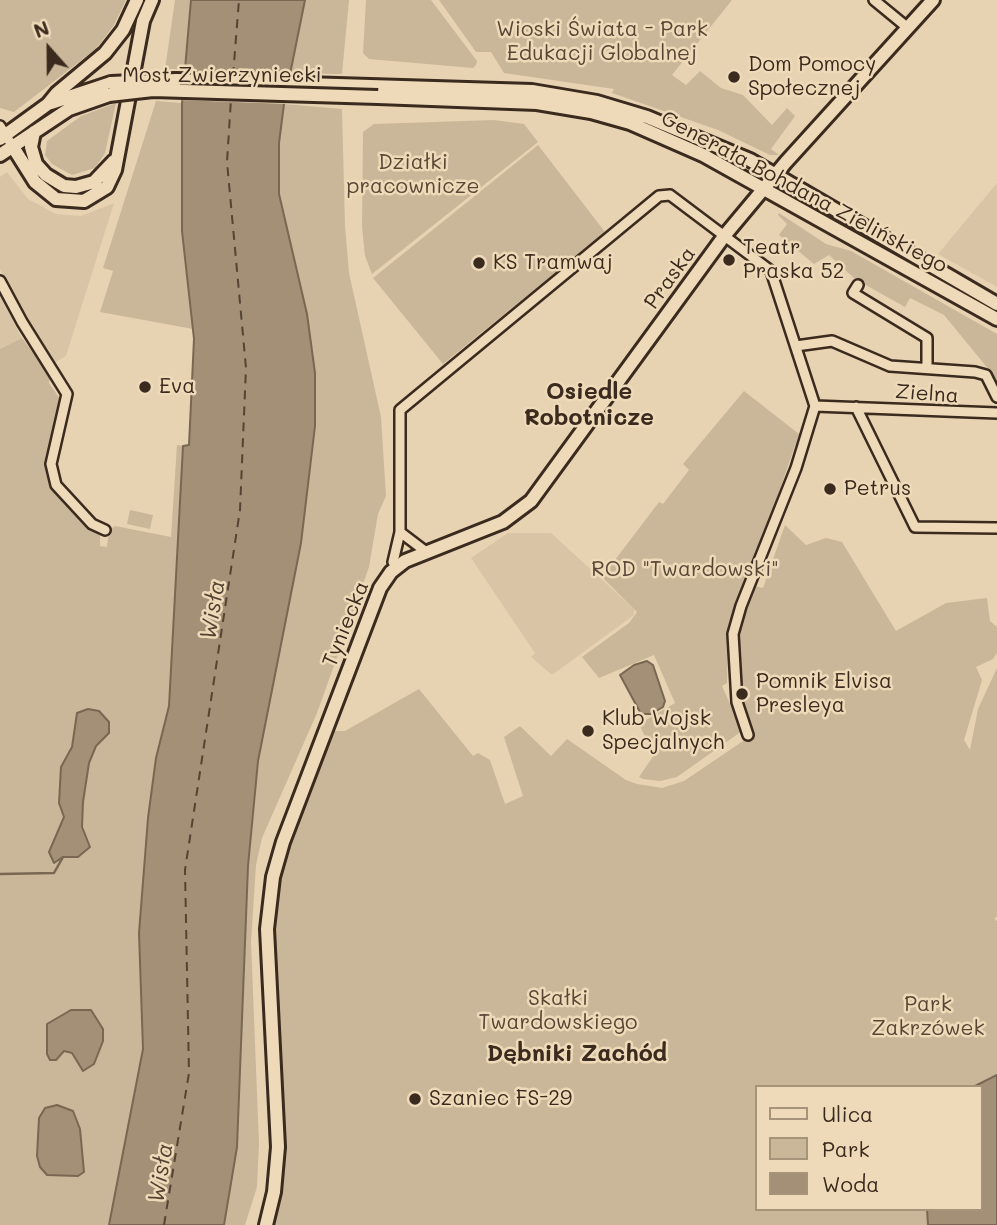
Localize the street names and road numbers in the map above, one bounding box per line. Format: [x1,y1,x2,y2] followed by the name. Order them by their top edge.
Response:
[122,63,322,89] street label: Most Zwierzyniecki
[657,106,951,278] street label: Generała Bohdana Zielińskiego
[639,242,701,314] street label: Praska
[894,379,960,409] street label: Zielna
[317,577,375,671] street label: Tyniecka

